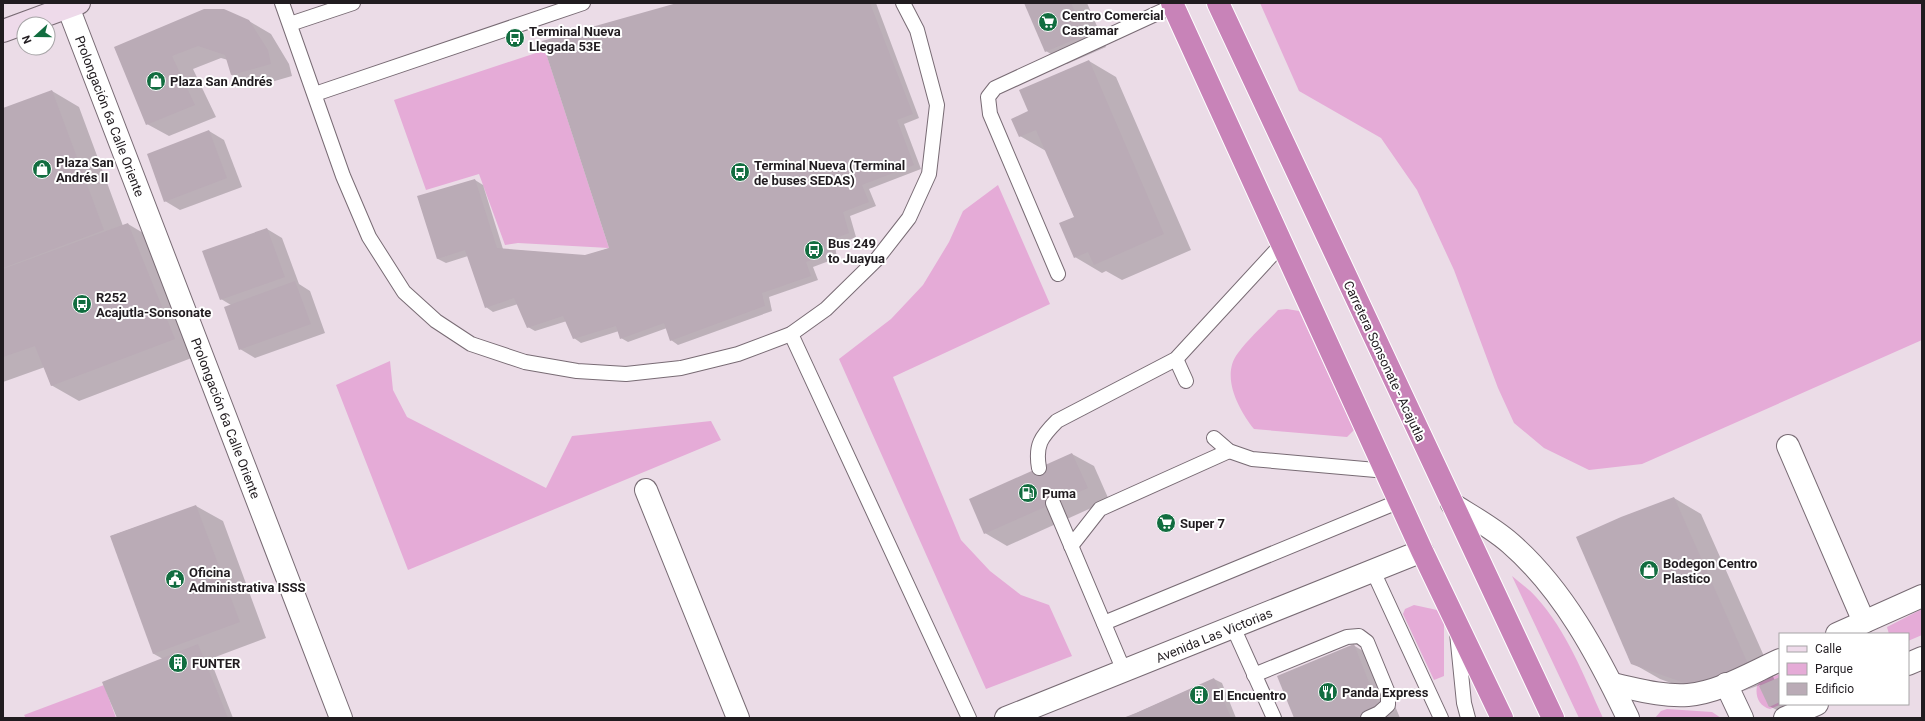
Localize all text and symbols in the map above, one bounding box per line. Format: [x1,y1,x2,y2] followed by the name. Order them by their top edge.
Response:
[1062,8,1164,38] place label: Centro Comercial Castamar
[1037,11,1059,33] supermarket icon: Centro Comercial Castamar
[16,16,56,56] north arrow
[529,24,621,54] place label: Terminal Nueva Llegada 53E
[504,27,526,49] bus stop icon: Terminal Nueva Llegada 53E
[20,33,35,45] text: N
[72,34,147,199] street label: Prolongación 6a Calle Oriente
[145,70,167,92] shop icon: Plaza San Andrés
[170,74,273,89] place label: Plaza San Andrés
[56,155,114,185] place label: Plaza San Andrés II
[31,158,53,180] shop icon: Plaza San Andrés II
[754,158,905,188] place label: Terminal Nueva (Terminal de buses SEDAS)
[729,161,751,183] bus stop icon: Terminal Nueva (Terminal de buses SEDAS)
[828,236,885,266] place label: Bus 249 to Juayua
[803,239,825,261] bus stop icon: Bus 249 to Juayua
[1341,278,1428,444] street label: Carretera Sonsonate - Acajutla
[96,290,211,320] place label: R252 Acajutla-Sonsonate
[71,293,93,315] bus stop icon: R252 Acajutla-Sonsonate
[188,336,263,501] street label: Prolongación 6a Calle Oriente
[1017,482,1039,504] fuel station icon: Puma
[1042,486,1076,501] place label: Puma
[1155,512,1177,534] supermarket icon: Super 7
[1180,516,1225,531] place label: Super 7
[1663,556,1757,586] place label: Bodegon Centro Plastico
[1638,559,1660,581] shop icon: Bodegon Centro Plastico
[189,565,305,595] place label: Oficina Administrativa ISSS
[164,568,186,590] public building icon: Oficina Administrativa ISSS
[1154,605,1275,666] street label: Avenida Las Victorias
[1779,633,1909,705] legend
[1815,642,1842,656] text: Calle
[167,652,189,674] building icon: FUNTER
[192,656,241,671] place label: FUNTER
[1815,662,1853,676] text: Parque
[1317,681,1339,703] restaurant icon: Panda Express
[1815,682,1854,696] text: Edificio
[1188,684,1210,706] building icon: El Encuentro
[1342,685,1429,700] place label: Panda Express
[1213,688,1286,703] place label: El Encuentro

